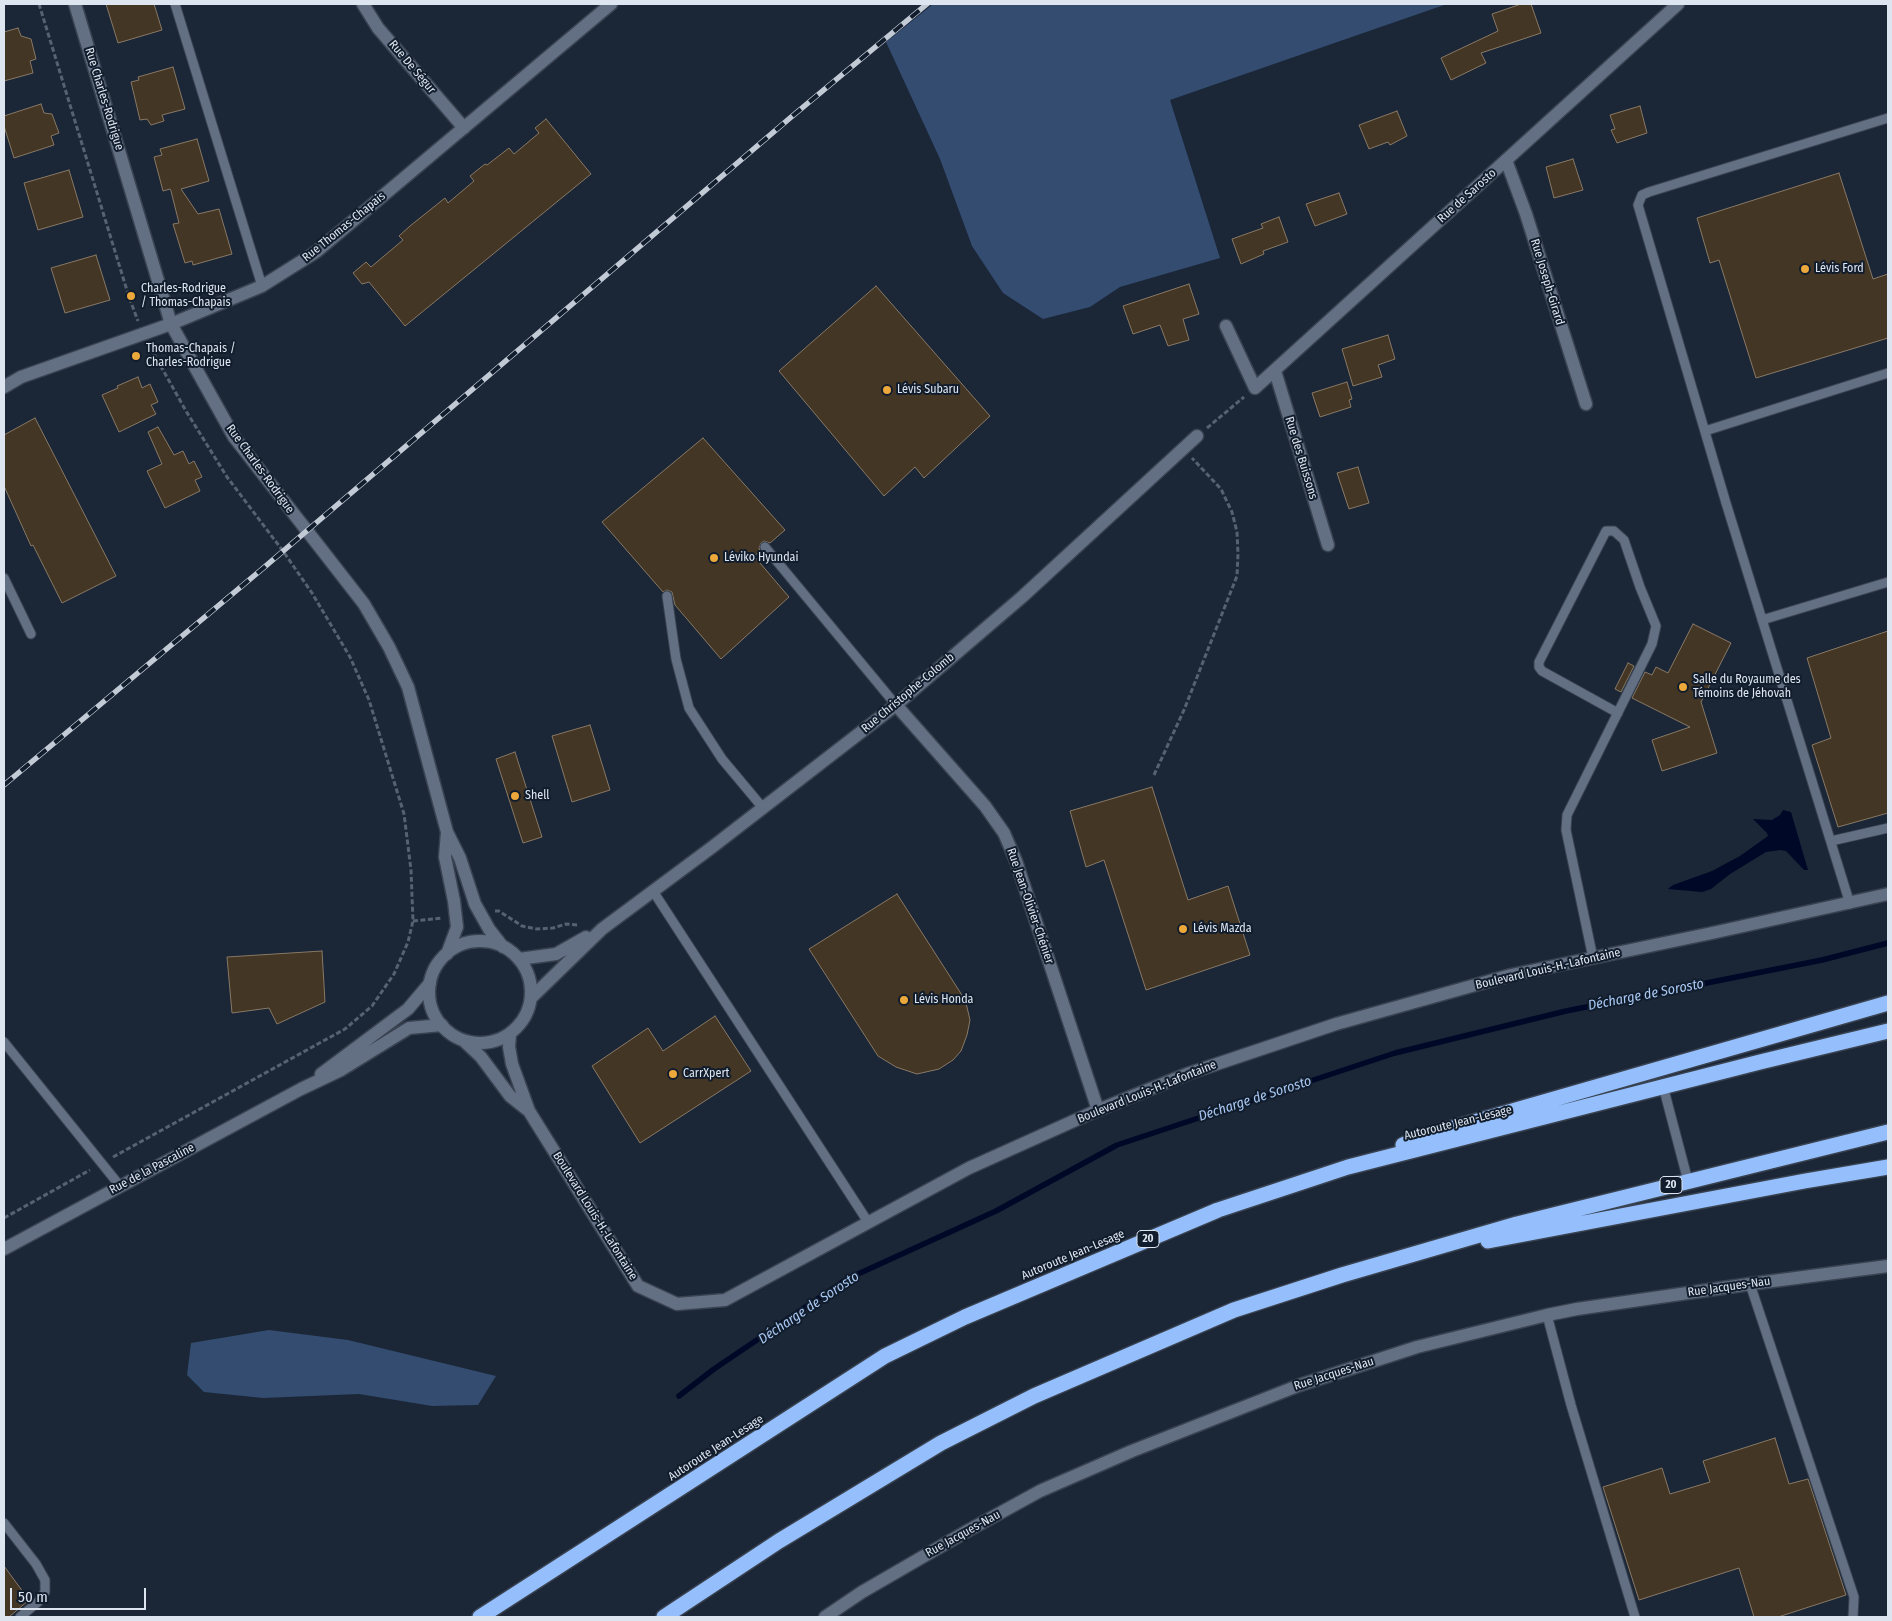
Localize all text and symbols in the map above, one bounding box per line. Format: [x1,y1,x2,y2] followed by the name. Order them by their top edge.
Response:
[386,37,438,97] street label: Rue De Ségur
[82,46,126,152] street label: Rue Charles-Rodrigue
[1435,166,1499,226] street label: Rue de Sarosto
[300,189,388,265] street label: Rue Thomas-Chapais
[1527,237,1567,327] street label: Rue Joseph-Girard
[1815,262,1864,276] place label: Lévis Ford
[1799,263,1811,275] marker: Lévis Ford
[141,282,231,310] place label: Charles-Rodrigue / Thomas-Chapais
[125,290,137,302] marker: Charles-Rodrigue / Thomas-Chapais
[146,342,236,370] place label: Thomas-Chapais / Charles-Rodrigue
[130,350,142,362] marker: Thomas-Chapais / Charles-Rodrigue
[897,383,959,397] place label: Lévis Subaru
[881,384,893,396] marker: Lévis Subaru
[1282,415,1320,501] street label: Rue des Buissons
[223,422,297,516] street label: Rue Charles-Rodrigue
[724,551,798,565] place label: Léviko Hyundai
[708,552,720,564] marker: Léviko Hyundai
[859,650,957,736] street label: Rue Christophe-Colomb
[1693,673,1801,701] place label: Salle du Royaume des Témoins de Jéhovah
[1677,681,1689,693] marker: Salle du Royaume des Témoins de Jéhovah
[525,789,550,803] place label: Shell
[509,790,521,802] marker: Shell
[1003,846,1057,966] street label: Rue Jean-Olivier-Chénier
[1193,922,1252,936] place label: Lévis Mazda
[1177,923,1189,935] marker: Lévis Mazda
[1474,945,1622,993] street label: Boulevard Louis-H.-Lafontaine
[1587,976,1705,1014] water label: Décharge de Sorosto
[914,993,973,1007] place label: Lévis Honda
[898,994,910,1006] marker: Lévis Honda
[1076,1058,1218,1126] street label: Boulevard Louis-H.-Lafontaine
[683,1067,730,1081] place label: CarrXpert
[667,1068,679,1080] marker: CarrXpert
[1196,1073,1314,1125] water label: Décharge de Sorosto
[1403,1103,1513,1143] street label: Autoroute Jean-Lesage
[107,1140,197,1198] street label: Rue de la Pascaline
[550,1149,640,1283] street label: Boulevard Louis-H.-Lafontaine
[1660,1176,1682,1194] road number: 20
[1019,1227,1127,1283] street label: Autoroute Jean-Lesage
[1137,1230,1159,1248] road number: 20
[755,1268,863,1348] water label: Décharge de Sorosto
[1687,1274,1771,1300] street label: Rue Jacques-Nau
[1292,1354,1376,1394] street label: Rue Jacques-Nau
[666,1412,766,1484] street label: Autoroute Jean-Lesage
[923,1508,1003,1560] street label: Rue Jacques-Nau
[12,1578,149,1610] scale bar
[18,1588,48,1606] text: 50 m

